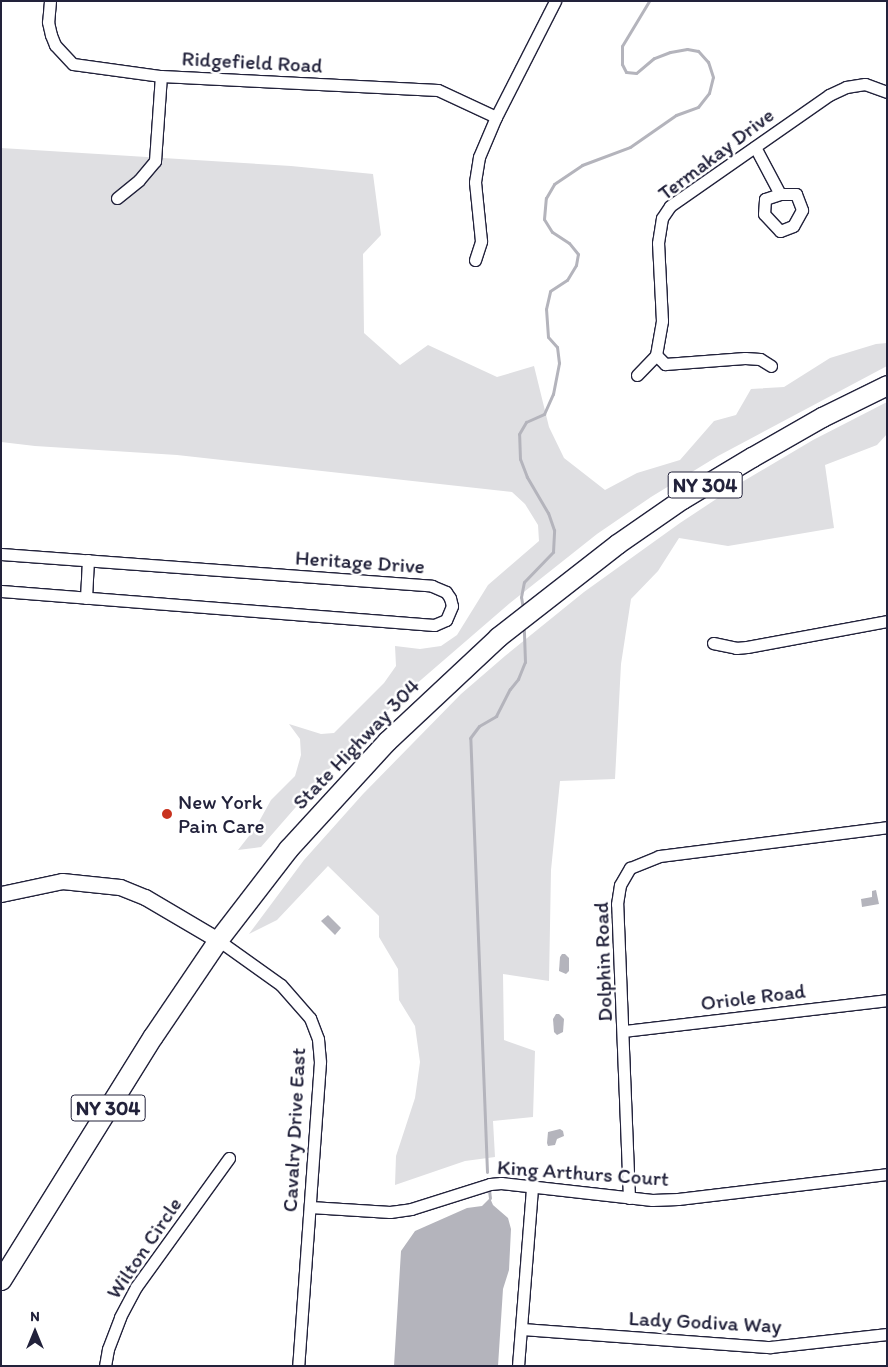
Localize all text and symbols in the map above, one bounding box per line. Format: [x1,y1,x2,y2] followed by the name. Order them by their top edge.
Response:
[181,46,323,78] street label: Ridgefield Road
[653,102,779,206] street label: Termakay Drive
[668,468,742,502] road number: NY 304
[294,545,426,579] street label: Heritage Drive
[288,674,424,814] street label: State Highway 304
[178,789,265,839] place label: New York Pain Care
[160,807,174,821] marker: New York Pain Care
[588,902,618,1022] street label: Dolphin Road
[699,978,807,1016] street label: Oriole Road
[277,1047,311,1213] street label: Cavalry Drive East
[70,1090,146,1126] road number: NY 304
[496,1154,670,1192] street label: King Arthurs Court
[101,1192,187,1304] street label: Wilton Circle
[628,1305,782,1339] street label: Lady Godiva Way
[10,1307,60,1357] north arrow
[30,1308,40,1325] text: N

